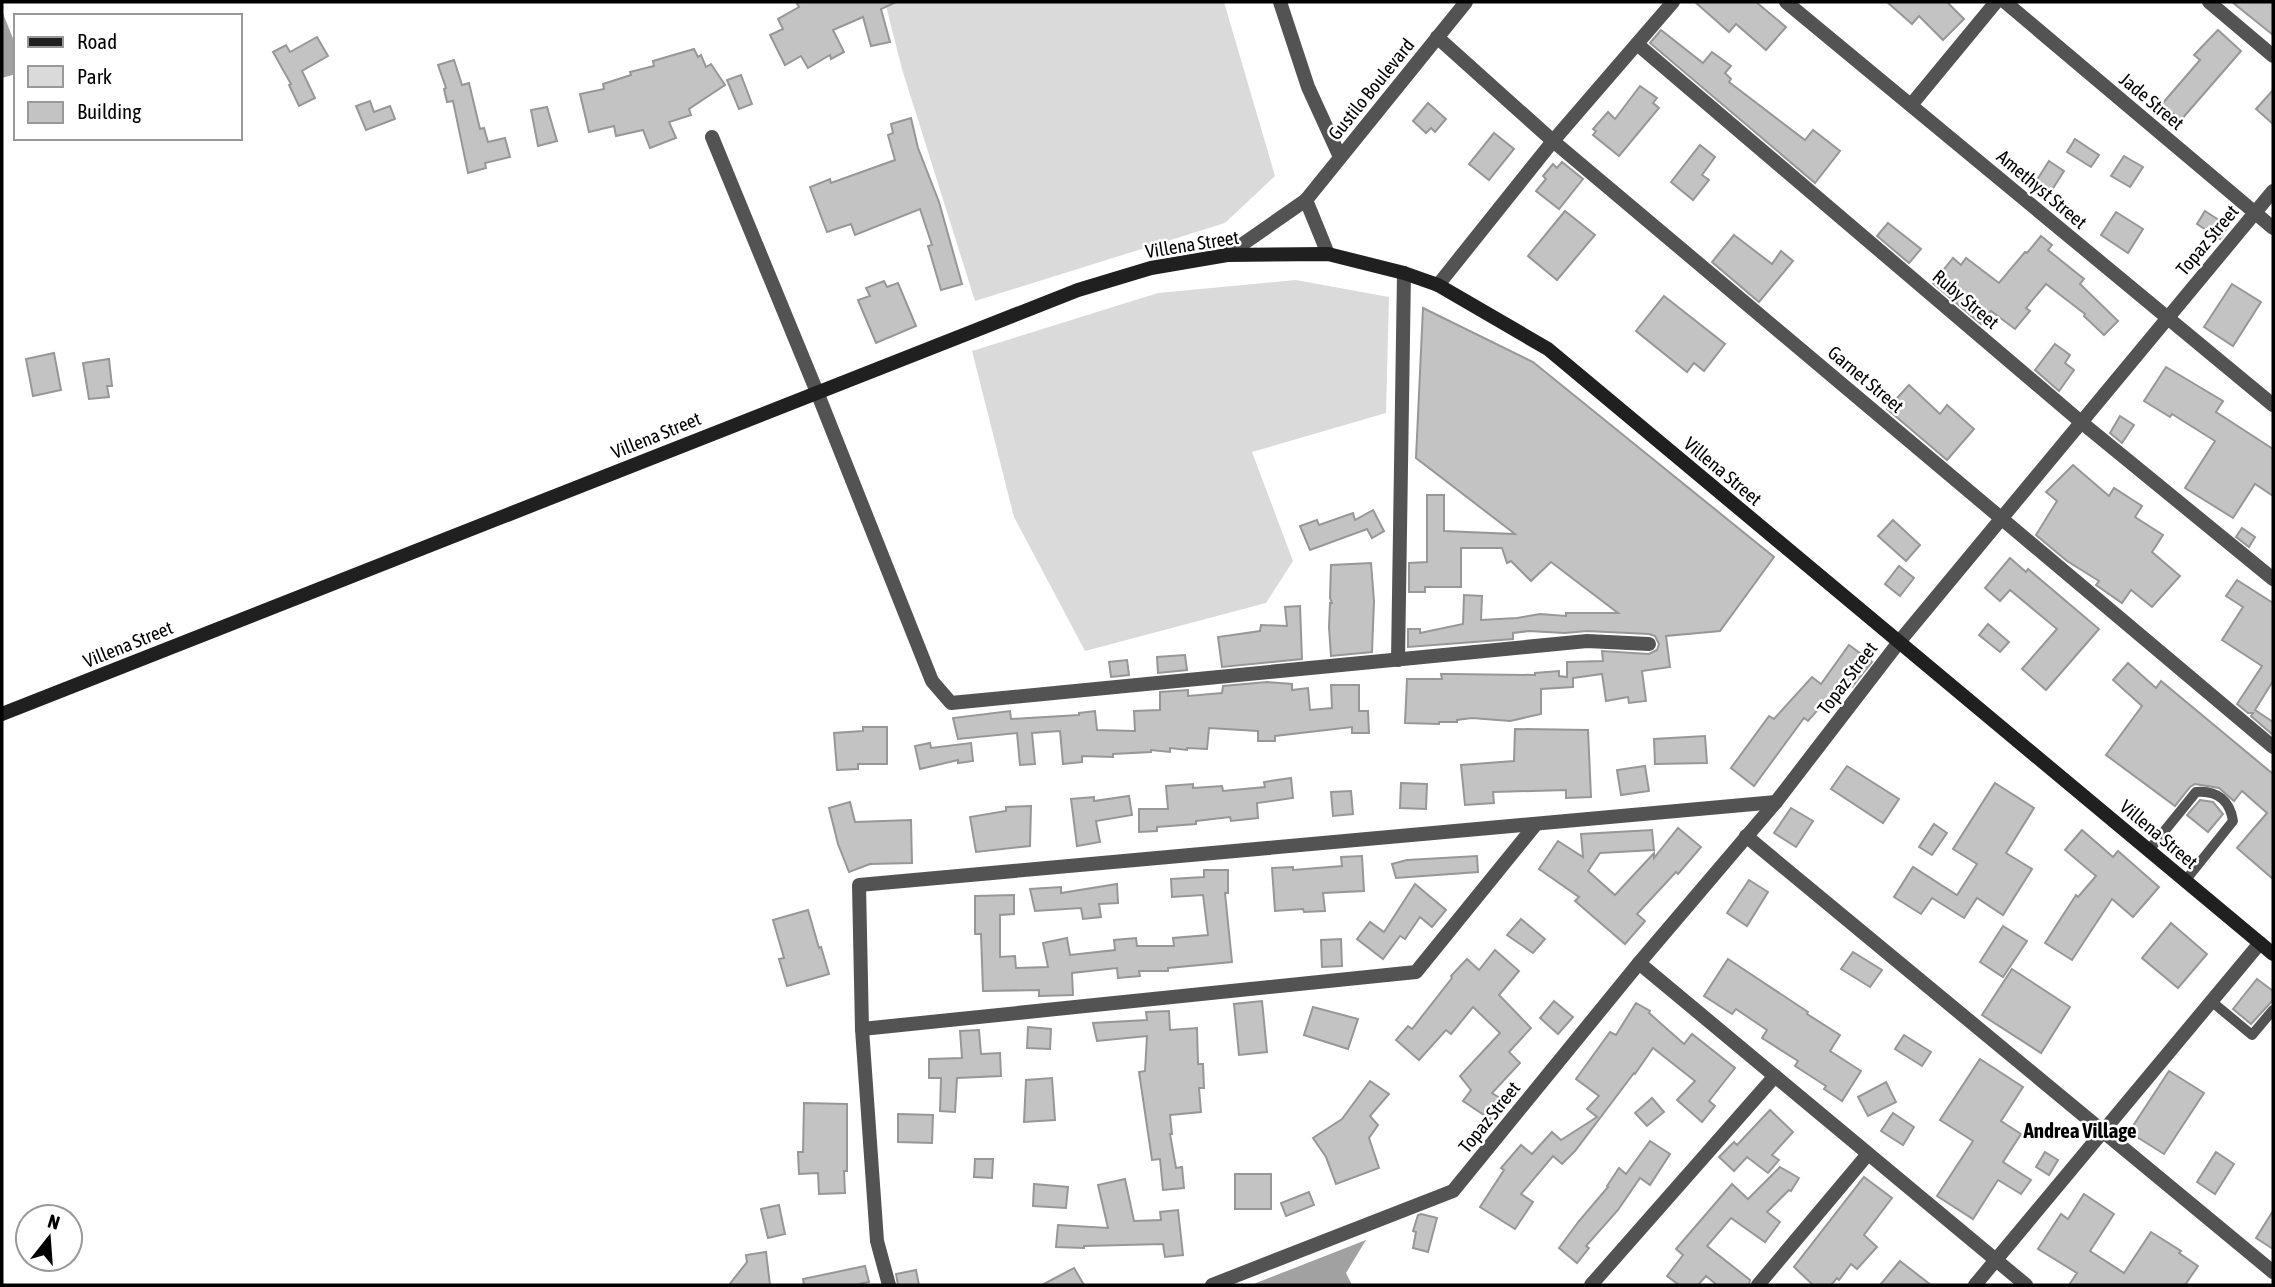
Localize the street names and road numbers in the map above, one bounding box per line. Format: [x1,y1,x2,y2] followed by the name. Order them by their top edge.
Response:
[1324,34,1418,144] street label: Gustilo Boulevard
[2115,68,2189,134] street label: Jade Street
[1993,145,2091,233] street label: Amethyst Street
[2171,200,2243,280] street label: Topaz Street
[1144,226,1240,262] street label: Villena Street
[1928,265,2004,333] street label: Ruby Street
[1824,341,1908,417] street label: Garnet Street
[608,407,704,463] street label: Villena Street
[1680,432,1766,510] street label: Villena Street
[80,616,176,672] street label: Villena Street
[1813,637,1881,719] street label: Topaz Street
[2116,795,2202,873] street label: Villena Street
[1454,1077,1524,1157] street label: Topaz Street

